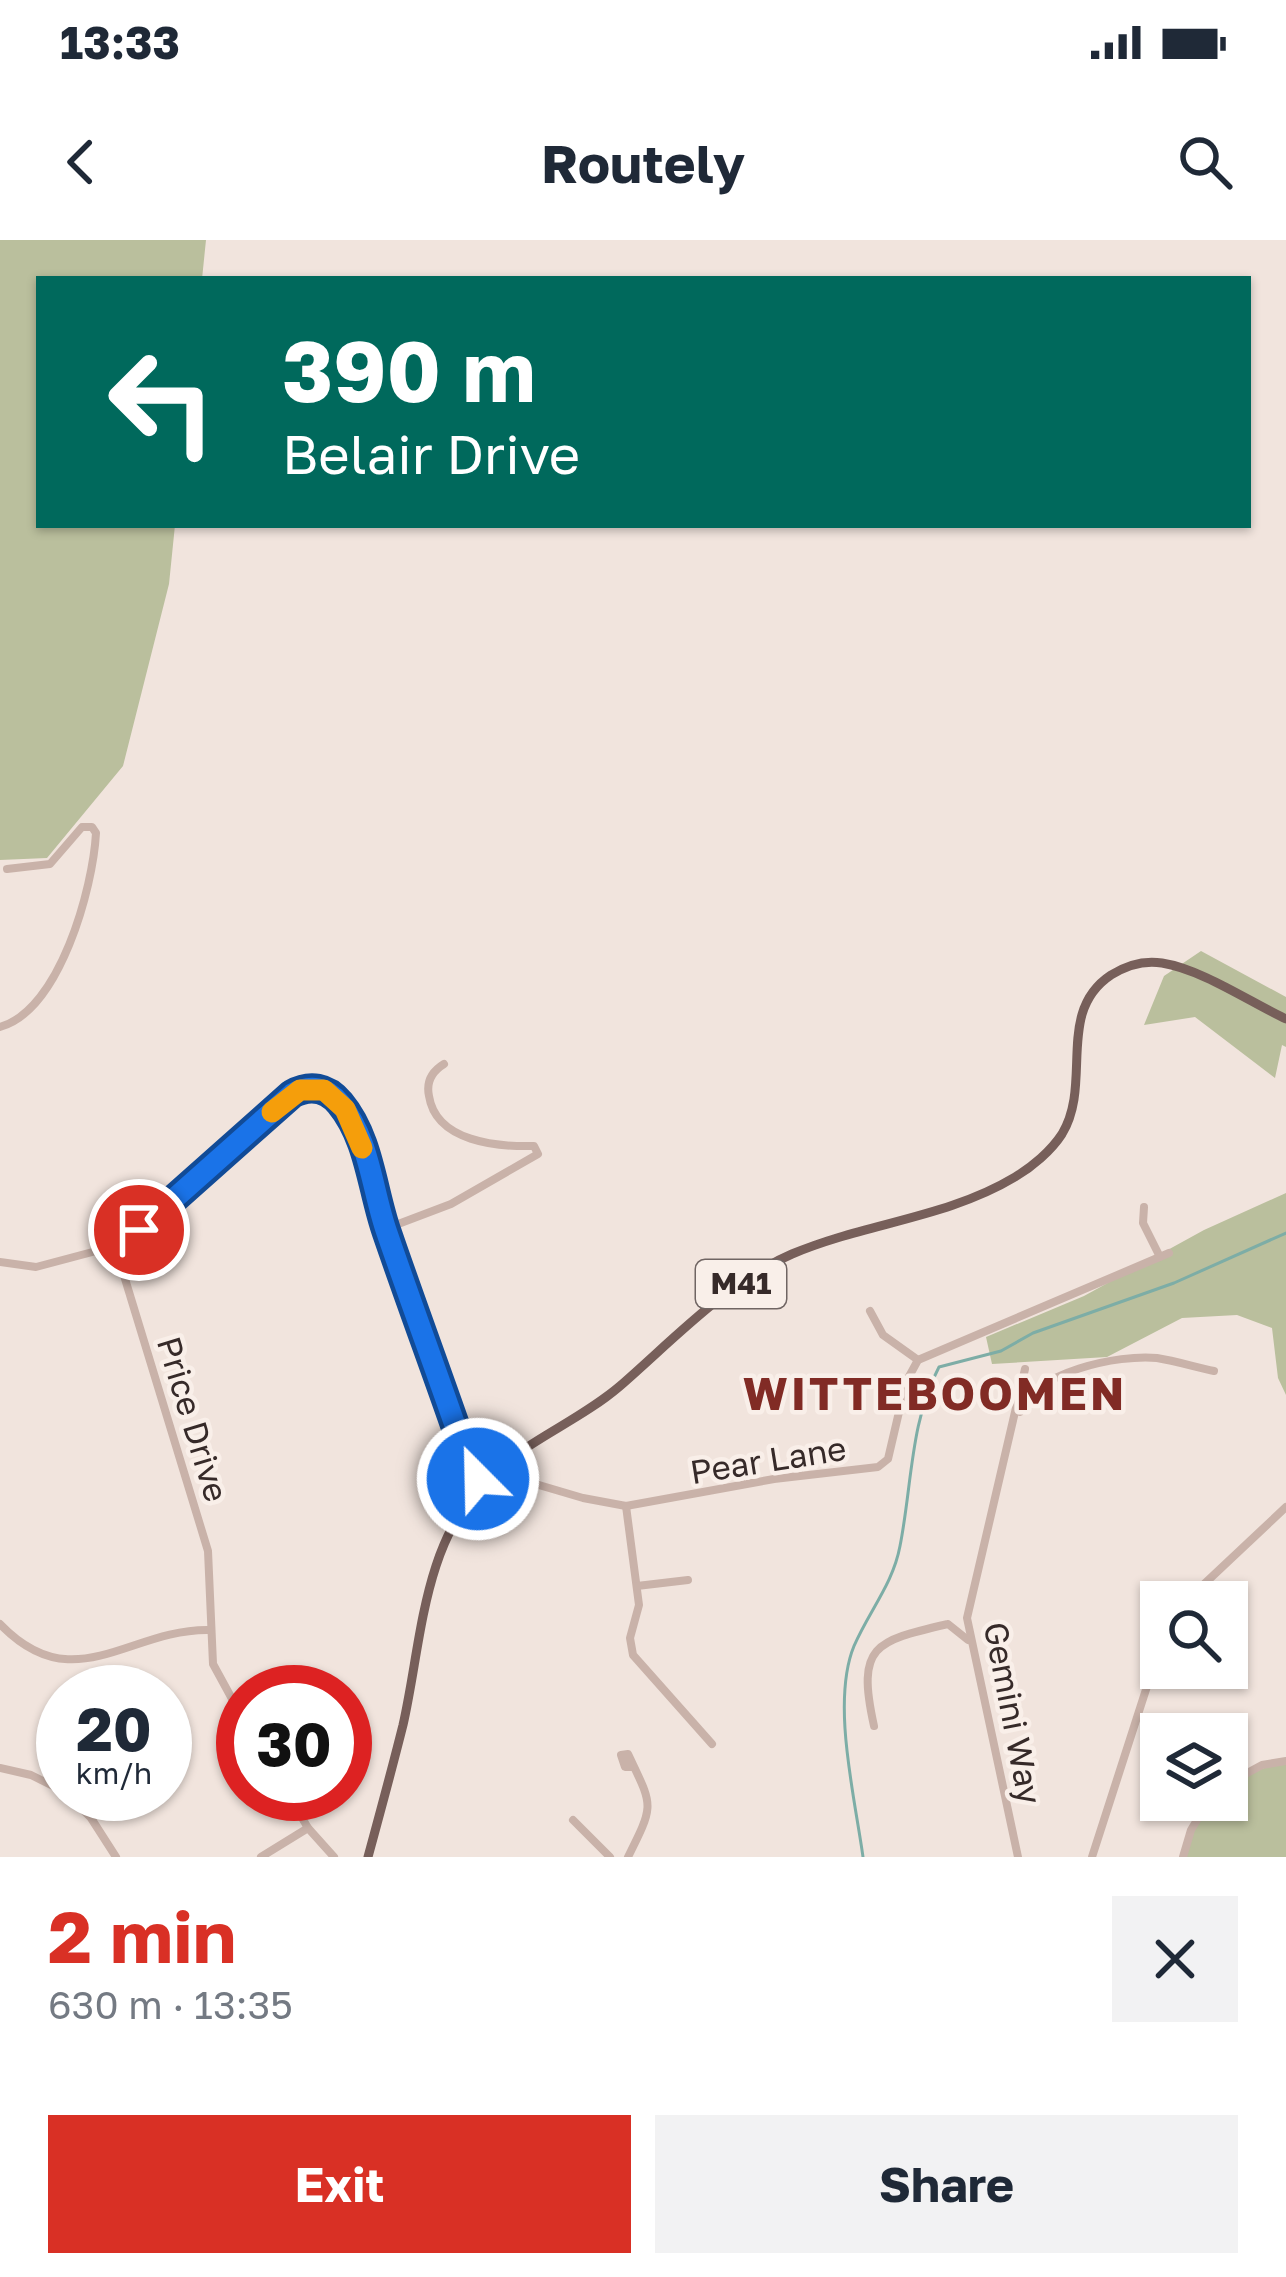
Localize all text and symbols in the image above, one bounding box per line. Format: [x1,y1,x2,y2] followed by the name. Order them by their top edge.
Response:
[60,15,180,69] text: 13:33
[48,129,114,195] icon: back
[1172,129,1238,195] icon: search
[541,130,745,195] text: Routely
[282,320,536,420] text: 390 m
[84,324,240,480] icon: left
[282,421,580,486] text: Belair Drive
[88,1179,190,1281] pin
[106,1197,172,1263] icon: arrive
[696,1260,786,1308] road number: M41
[150,1332,237,1506] street label: Price Drive
[743,1366,1127,1420] district label: WITTEBOOMEN
[415,1416,541,1542] position arrow
[687,1428,849,1491] street label: Pear Lane
[1140,1581,1248,1821] map controls
[1140,1581,1248,1689] button: search
[977,1619,1050,1807] street label: Gemini Way
[216,1665,372,1821] speed limit sign: 30
[76,1692,152,1764] text: 20
[1140,1713,1248,1821] button: layers
[76,1755,152,1791] text: km/h
[48,1892,236,1979] text: 2 min
[1112,1896,1238,2022] button: close
[48,1981,293,2028] text: 630 m · 13:35
[48,2115,631,2253] button: Exit
[655,2115,1238,2253] button: Share

